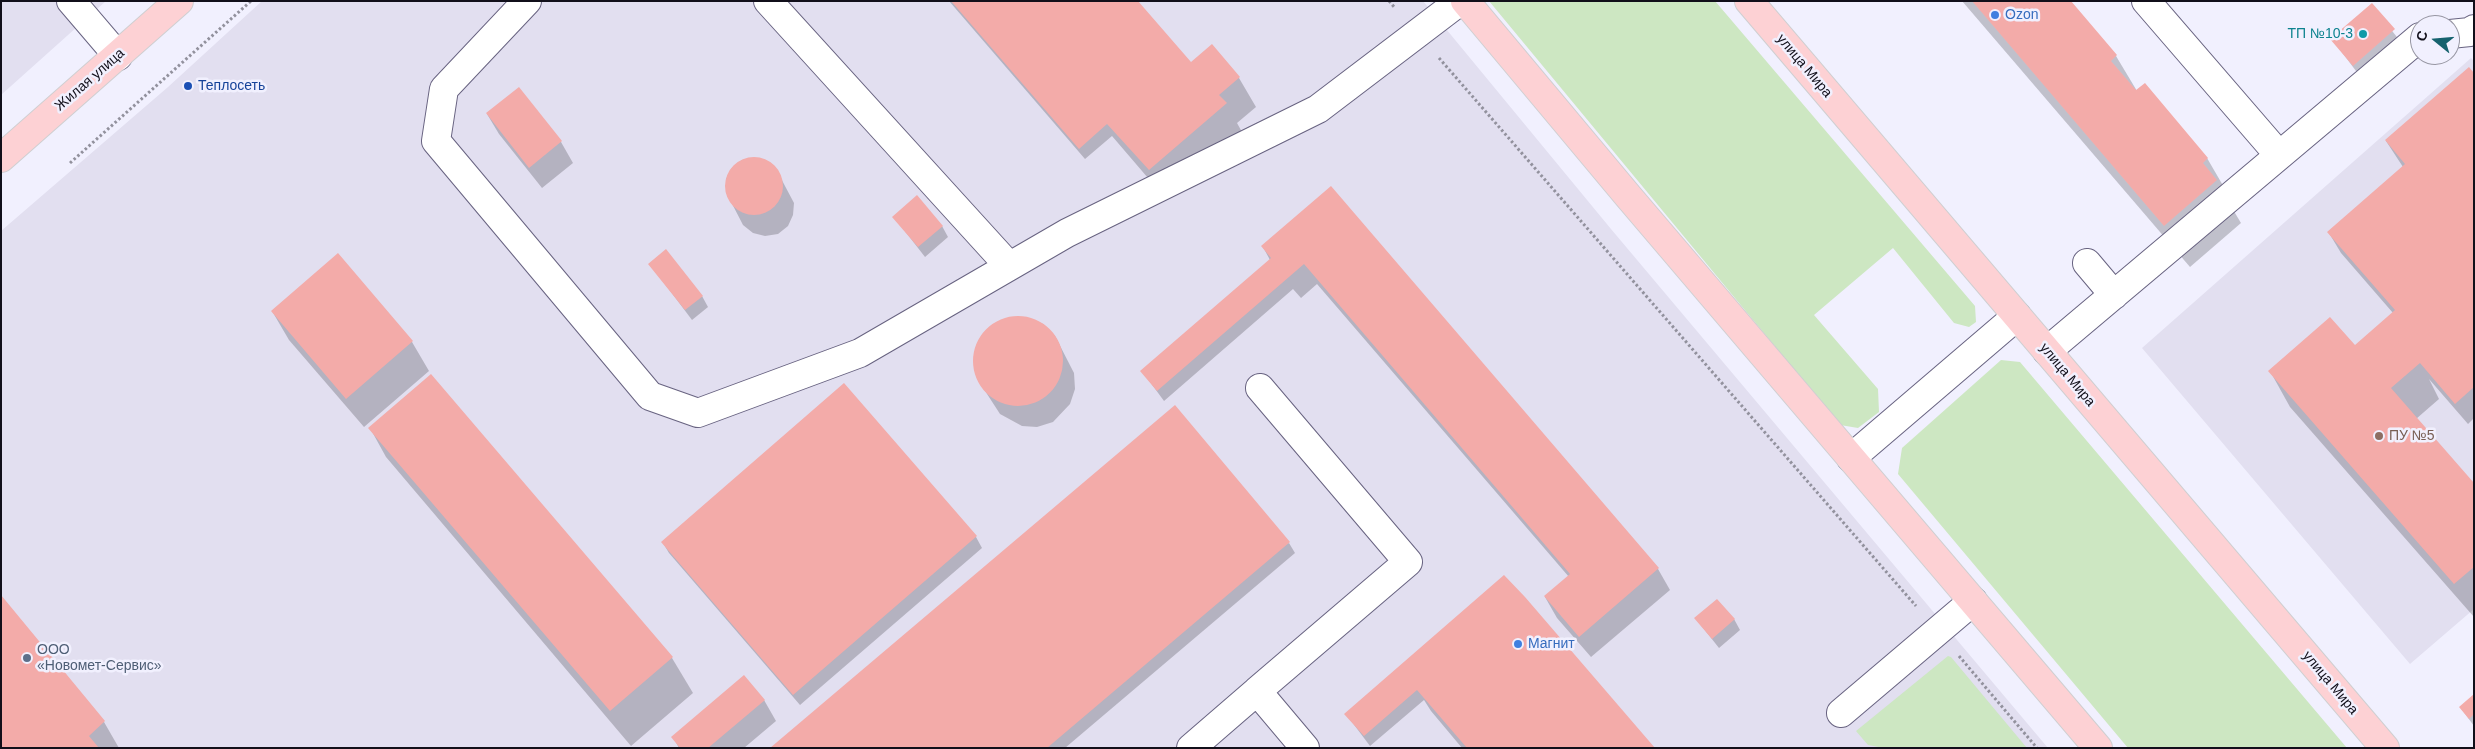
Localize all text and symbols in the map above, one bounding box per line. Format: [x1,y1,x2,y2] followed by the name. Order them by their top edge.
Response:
[2005,7,2038,23] place label: Ozon
[1989,9,2001,21] marker: Ozon
[2410,15,2460,65] north arrow
[2287,26,2353,42] place label: ТП №10-3
[2357,28,2369,40] marker: ТП №10-3
[2412,29,2431,43] text: С
[1773,31,1835,101] street label: улица Мира
[52,45,128,115] street label: Жилая улица
[198,78,265,94] place label: Теплосеть
[182,80,194,92] marker: Теплосеть
[2036,340,2098,410] street label: улица Мира
[2389,428,2435,444] place label: ПУ №5
[2373,430,2385,442] marker: ПУ №5
[1528,636,1575,652] place label: Магнит
[1512,638,1524,650] marker: Магнит
[37,642,161,674] place label: ООО «Новомет-Сервис»
[2299,648,2361,718] street label: улица Мира
[21,652,33,664] marker: ООО «Новомет-Сервис»

